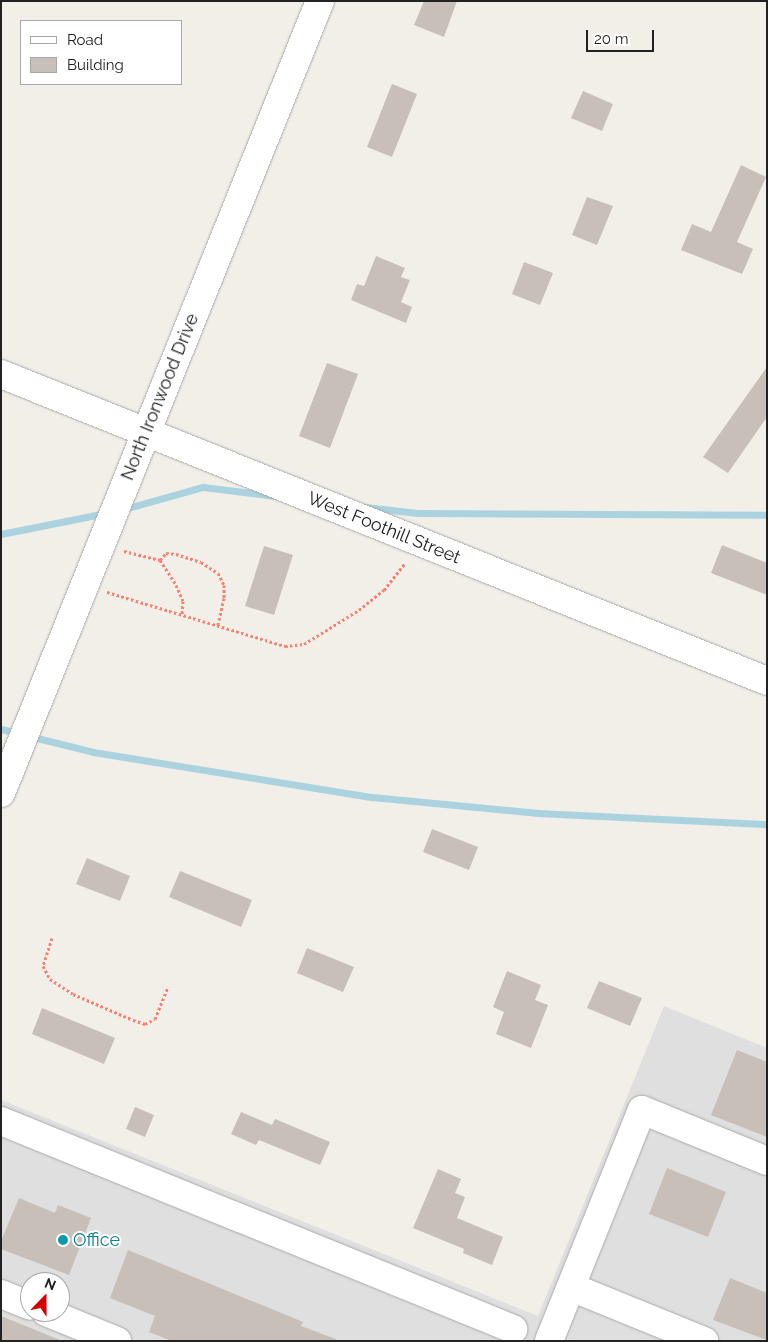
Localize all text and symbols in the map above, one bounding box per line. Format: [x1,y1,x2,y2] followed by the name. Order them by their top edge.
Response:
[20,20,182,85] legend
[588,20,656,52] scale bar
[594,30,629,48] text: 20 m
[67,31,103,49] text: Road
[67,56,124,74] text: Building
[117,311,203,483] street label: North Ironwood Drive
[304,487,464,569] street label: West Foothill Street
[73,1229,120,1251] place label: Office
[57,1234,69,1246] marker: Office
[20,1272,70,1322] north arrow
[42,1275,58,1293] text: N

